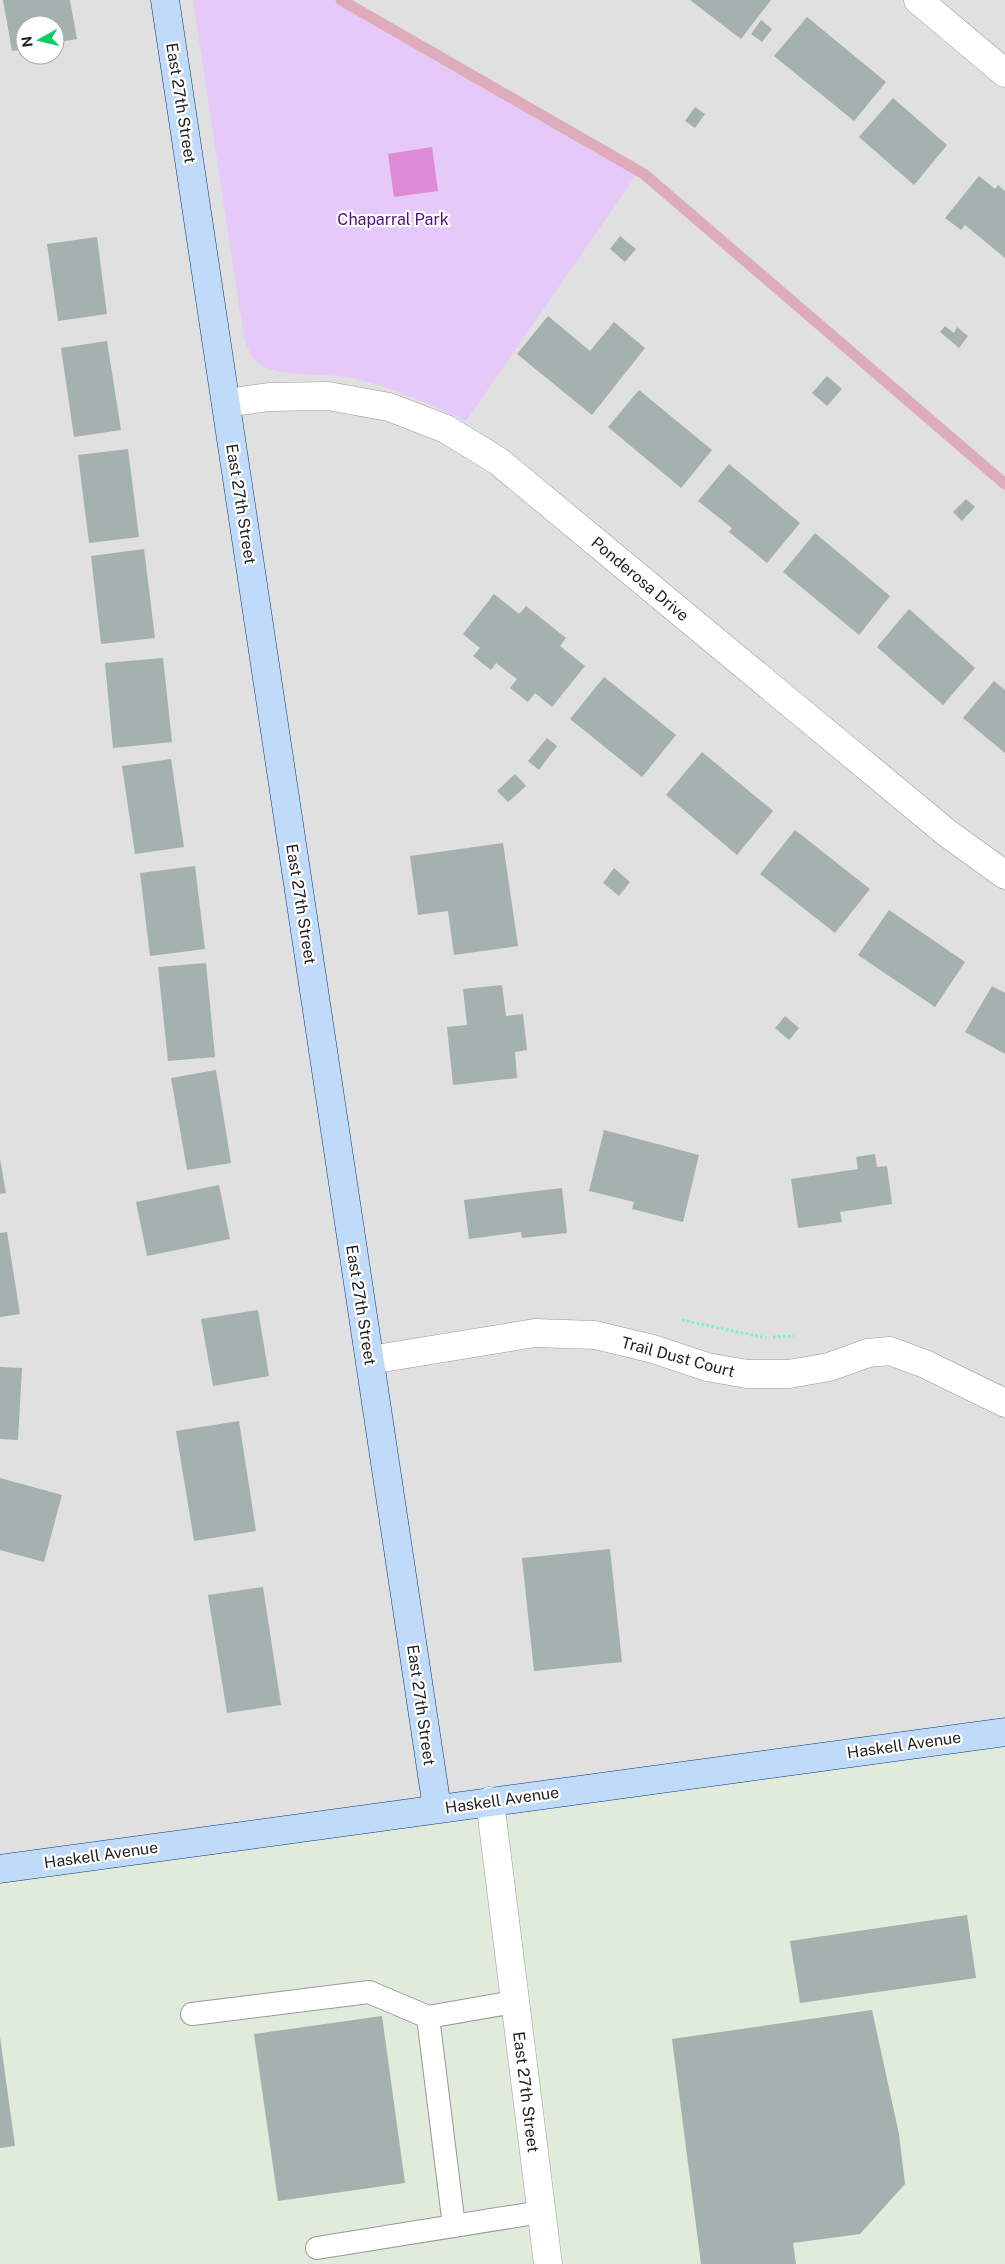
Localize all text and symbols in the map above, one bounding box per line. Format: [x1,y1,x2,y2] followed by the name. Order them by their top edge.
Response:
[15,15,65,65] north arrow
[18,35,36,48] text: N
[162,41,200,165] street label: East 27th Street
[337,210,449,229] park label: Chaparral Park
[222,442,260,566] street label: East 27th Street
[587,533,693,625] street label: Ponderosa Drive
[282,842,320,966] street label: East 27th Street
[342,1243,380,1367] street label: East 27th Street
[619,1333,737,1381] street label: Trail Dust Court
[403,1643,439,1767] street label: East 27th Street
[846,1728,962,1762] street label: Haskell Avenue
[444,1783,560,1817] street label: Haskell Avenue
[43,1838,159,1872] street label: Haskell Avenue
[509,2030,543,2154] street label: East 27th Street

